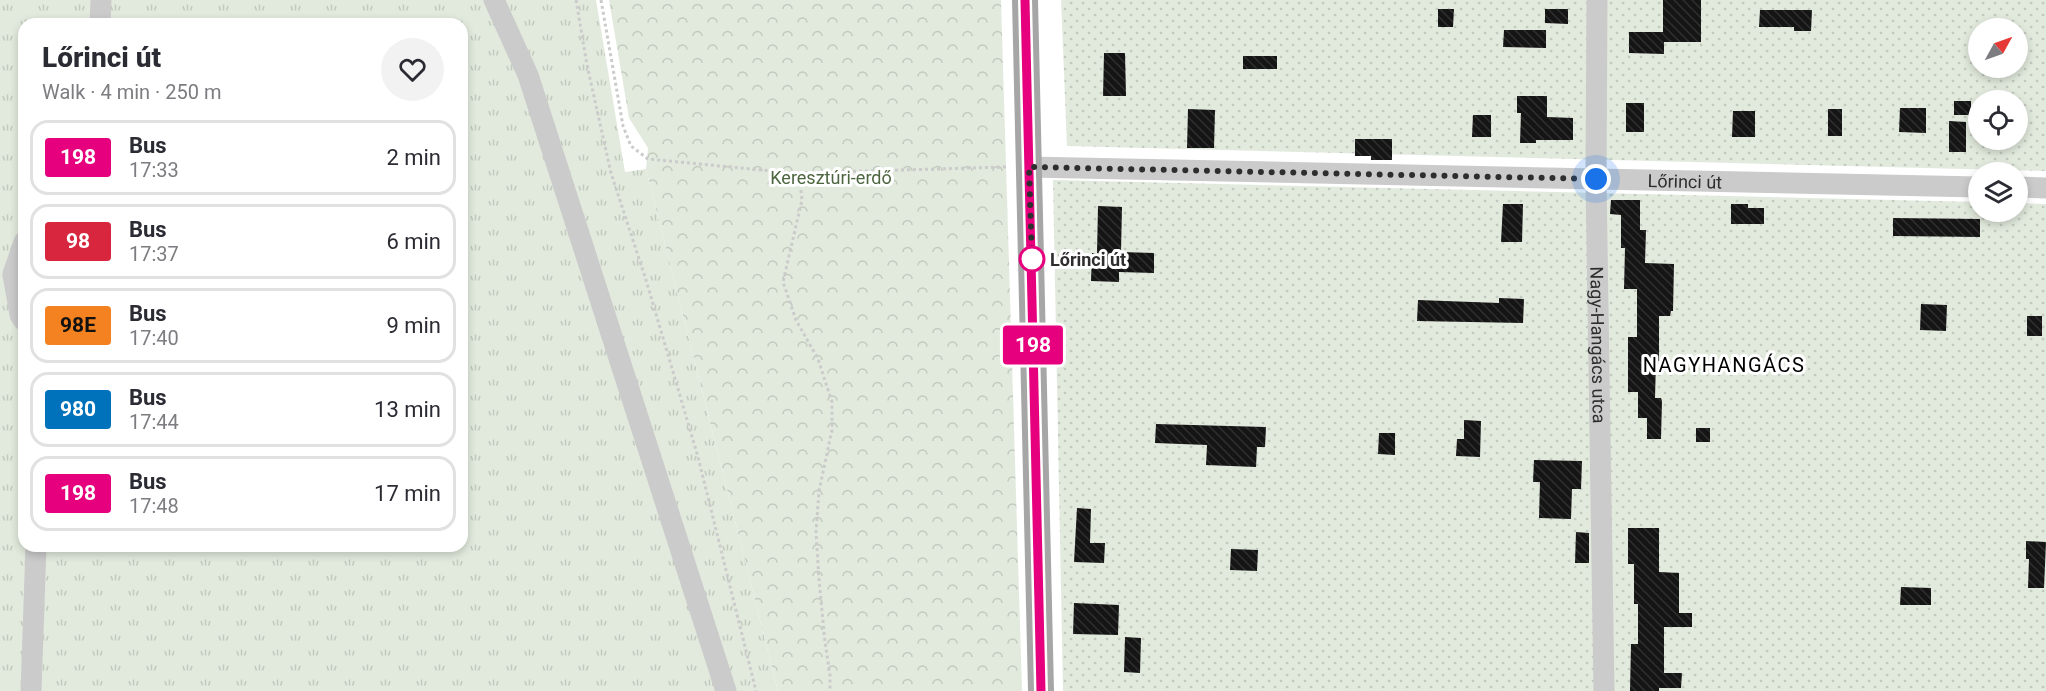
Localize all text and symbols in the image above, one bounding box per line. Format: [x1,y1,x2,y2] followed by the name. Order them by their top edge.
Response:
[1968,18,2028,78] north arrow
[1968,18,2028,222] map controls
[381,38,444,101] button: heart
[42,41,161,74] text: Lőrinci út
[42,80,221,104] text: Walk · 4 min · 250 m
[1968,90,2028,150] button: locate
[129,133,167,158] text: Bus
[60,145,96,169] text: 198
[386,145,441,170] text: 2 min
[129,158,179,182] text: 17:33
[1968,162,2028,222] button: layers
[1581,164,1611,194] your location
[770,167,892,188] park label: Keresztúri-erdő
[1647,170,1722,192] street label: Lőrinci út
[129,217,167,242] text: Bus
[66,229,90,253] text: 98
[386,229,441,254] text: 6 min
[129,242,179,266] text: 17:37
[1019,246,1045,272] marker: Lőrinci út
[1050,249,1126,270] place label: Lőrinci út
[1587,266,1610,424] street label: Nagy-Hangács utca
[129,301,167,326] text: Bus
[60,313,96,337] text: 98E
[386,313,441,338] text: 9 min
[129,326,179,350] text: 17:40
[998,326,1068,364] line badge: 198
[1015,333,1051,357] text: 198
[1643,353,1805,377] district label: NAGYHANGÁCS
[129,385,167,410] text: Bus
[60,397,96,421] text: 980
[374,397,441,422] text: 13 min
[129,410,179,434] text: 17:44
[129,469,167,494] text: Bus
[60,481,96,505] text: 198
[374,481,441,506] text: 17 min
[129,494,179,518] text: 17:48

